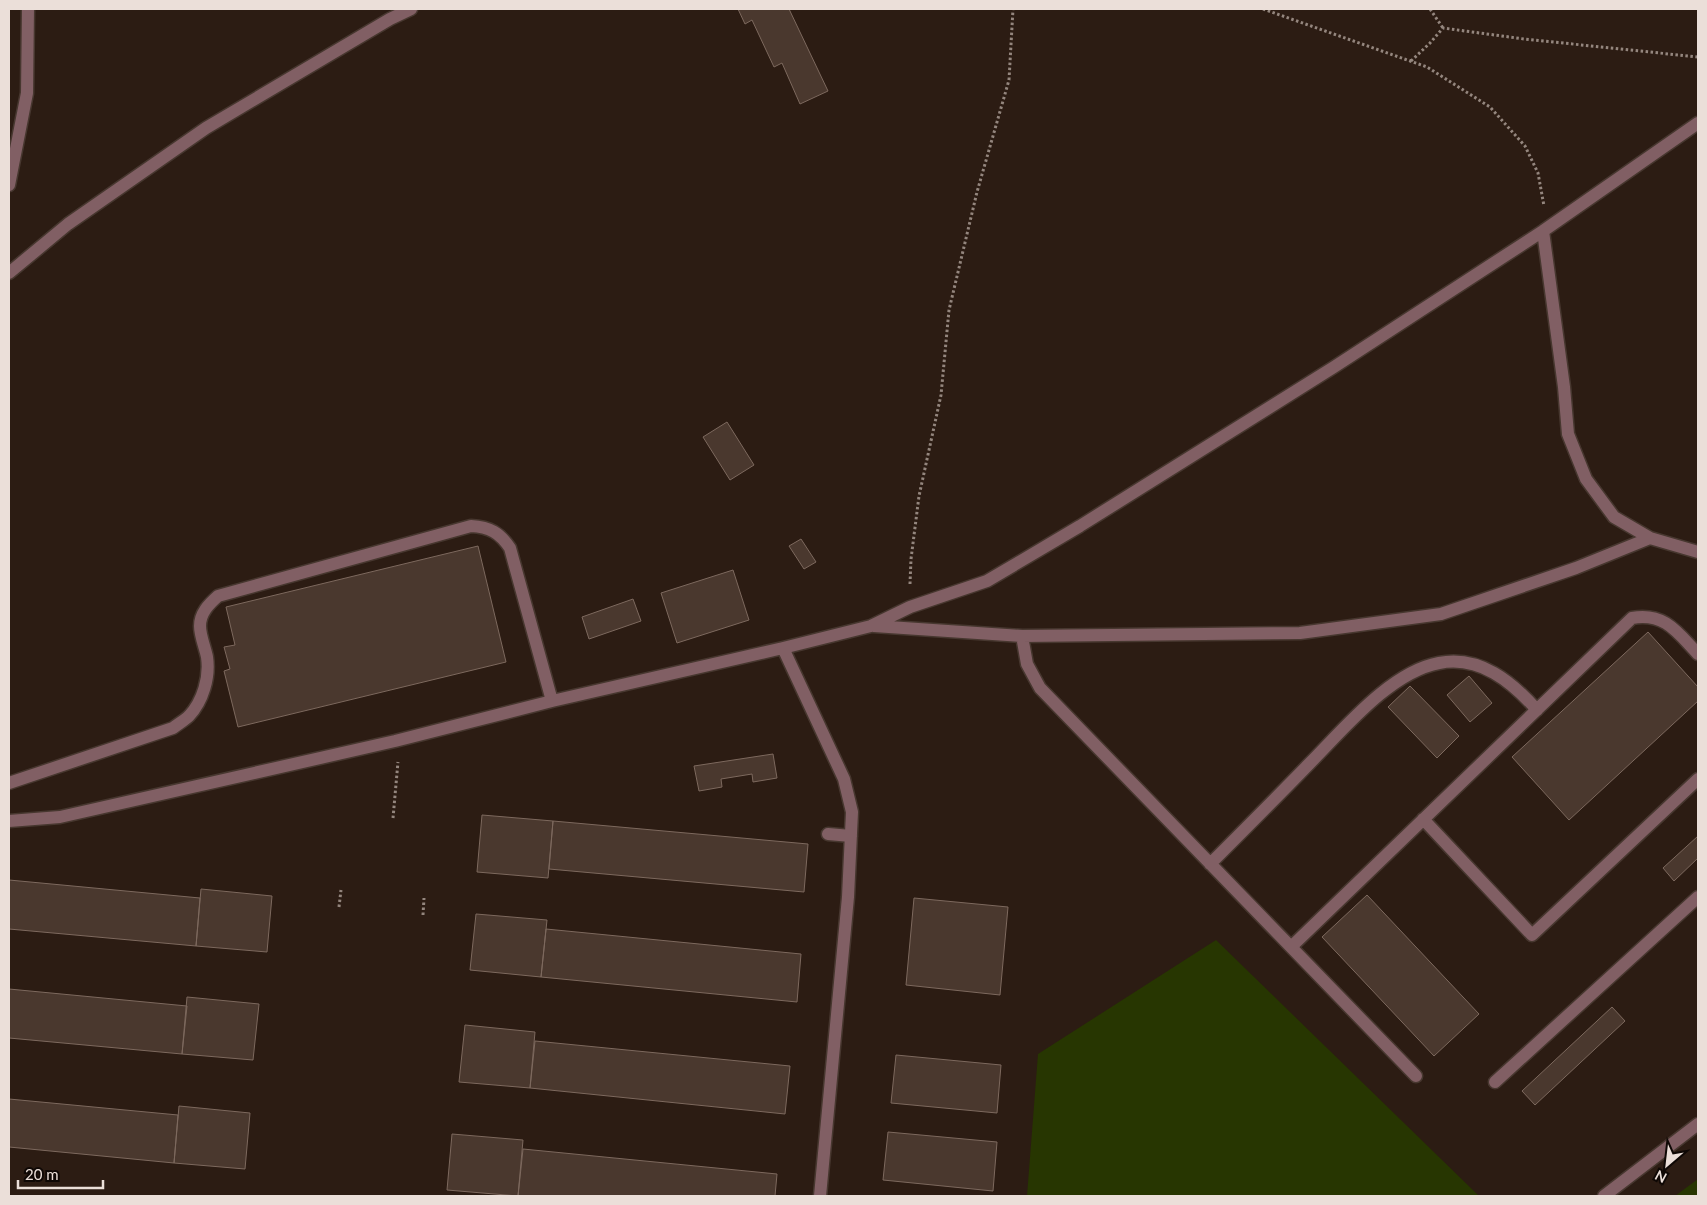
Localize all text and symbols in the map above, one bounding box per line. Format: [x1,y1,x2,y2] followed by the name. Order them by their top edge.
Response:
[1642,1140,1692,1190] north arrow
[18,1158,102,1190] scale bar
[25,1165,59,1183] text: 20 m
[1652,1167,1669,1187] text: N

